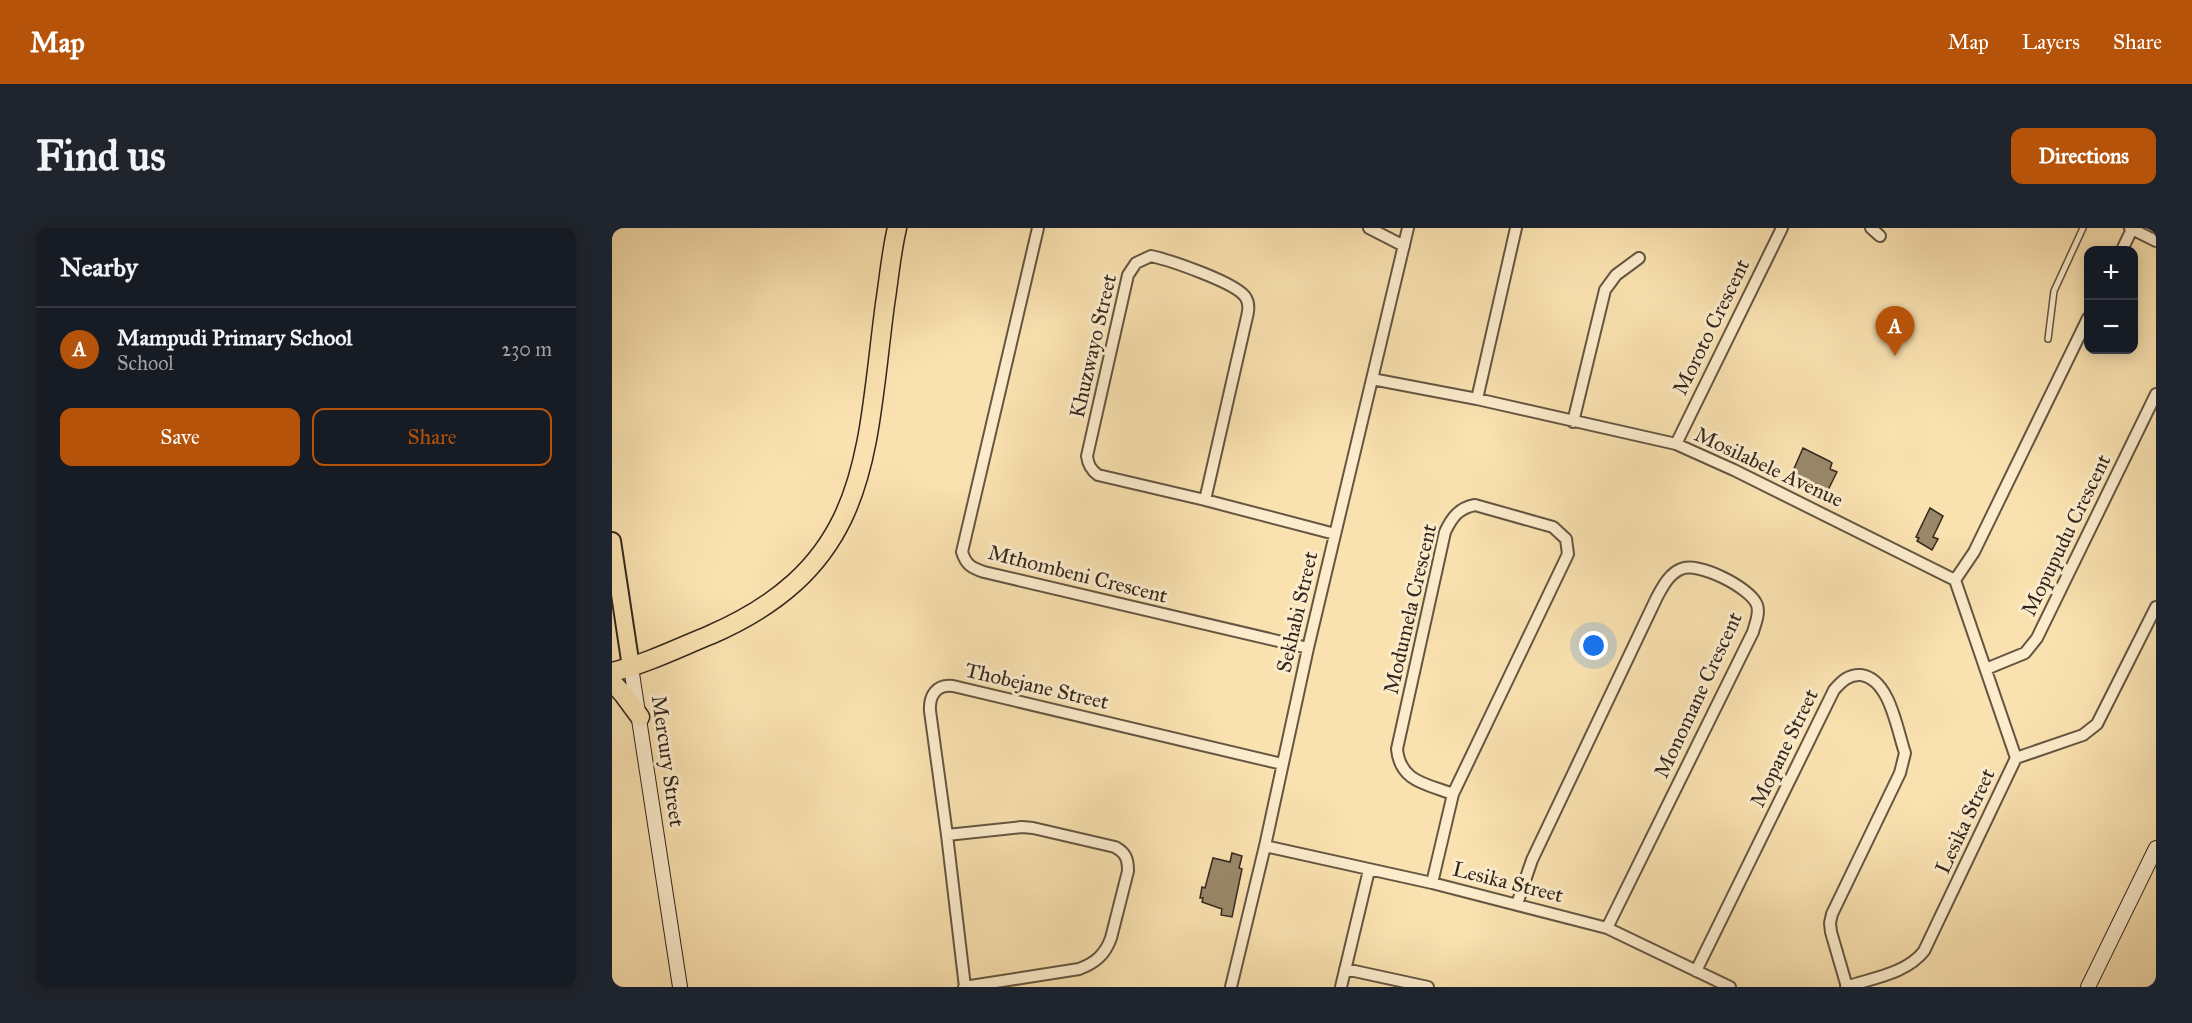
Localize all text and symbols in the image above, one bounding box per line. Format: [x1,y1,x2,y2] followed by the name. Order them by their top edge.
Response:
[30,25,85,60] text: Map
[1948,29,1989,55] text: Map
[2022,29,2080,55] text: Layers
[2113,29,2162,55] text: Share
[2011,128,2156,184] button: Directions
[36,130,166,182] text: Find us
[2084,246,2138,354] map controls
[2084,246,2138,300] button: +
[60,251,138,283] text: Nearby
[1667,254,1755,399] street label: Moroto Crescent
[1064,271,1122,420] street label: Khuzwayo Street
[2084,300,2138,354] button: −
[1876,306,1914,356] pin: A
[117,324,352,351] text: Mampudi Primary School
[73,337,86,361] text: A
[501,337,552,361] text: 230 m
[117,351,174,375] text: School
[60,408,300,466] button: Save
[312,408,552,466] button: Share
[1691,421,1848,513] street label: Mosilabele Avenue
[2016,449,2117,620] street label: Mopupudu Crescent
[1378,521,1442,697] street label: Modumela Crescent
[986,539,1171,609] street label: Mthombeni Crescent
[1270,548,1324,675] street label: Sekhabi Street
[1648,607,1748,782] street label: Monomane Crescent
[1579,631,1608,660] your location
[963,657,1112,715] street label: Thobejane Street
[1744,684,1824,811] street label: Mopane Street
[646,694,690,829] street label: Mercury Street
[1929,764,2001,878] street label: Lesika Street
[1450,856,1567,908] street label: Lesika Street

